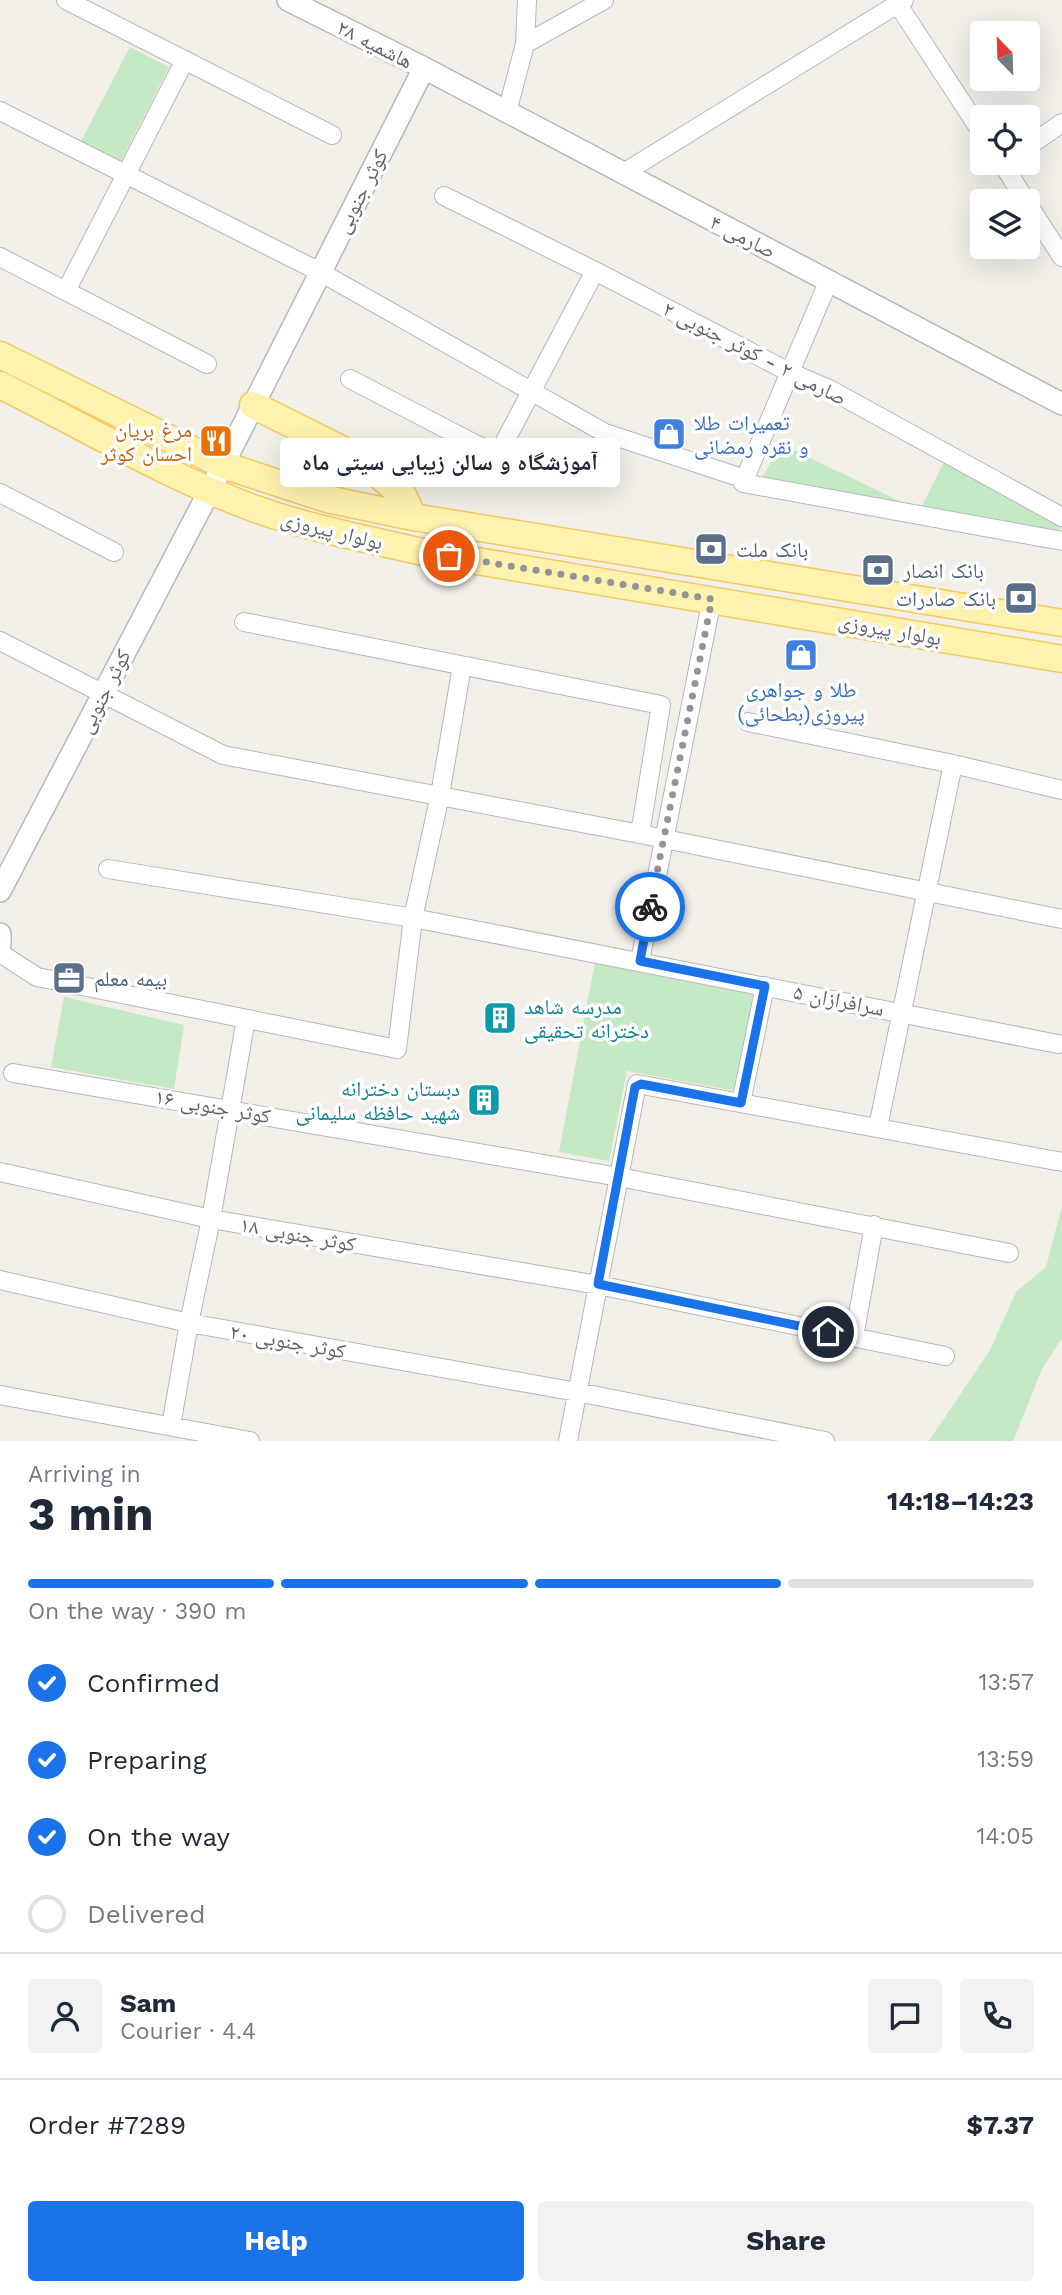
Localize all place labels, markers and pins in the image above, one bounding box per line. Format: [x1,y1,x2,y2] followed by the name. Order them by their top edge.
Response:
[694,410,809,460] place label: تعمیرات طلا و نقره رمضانی
[650,415,688,453] shop icon: تعمیرات طلا و نقره رمضانی
[100,417,192,466] place label: مرغ بریان احسان کوثر
[197,422,235,460] restaurant icon: مرغ بریان احسان کوثر
[279,437,619,486] callout: آموزشگاه و سالن زیبایی سیتی ماه
[419,526,479,586] pin
[692,530,730,568] bank icon: بانک ملت
[736,537,808,562] place label: بانک ملت
[859,551,897,589] bank icon: بانک انصار
[902,558,984,583] place label: بانک انصار
[1002,579,1040,617] bank icon: بانک صادرات
[896,586,996,611] place label: بانک صادرات
[782,636,820,674] shop icon: طلا و جواهری پیروزی(بطحائی)
[737,677,865,727] place label: طلا و جواهری پیروزی(بطحائی)
[50,959,88,997] office icon: بیمه معلم
[94,966,167,993] place label: بیمه معلم
[524,994,649,1044] place label: مدرسه شاهد دخترانه تحقیقی
[481,999,519,1037] building icon: مدرسه شاهد دخترانه تحقیقی
[295,1076,460,1126] place label: دبستان دخترانه شهید حافظه سلیمانی
[465,1081,503,1119] building icon: دبستان دخترانه شهید حافظه سلیمانی
[798,1302,858,1362] pin

